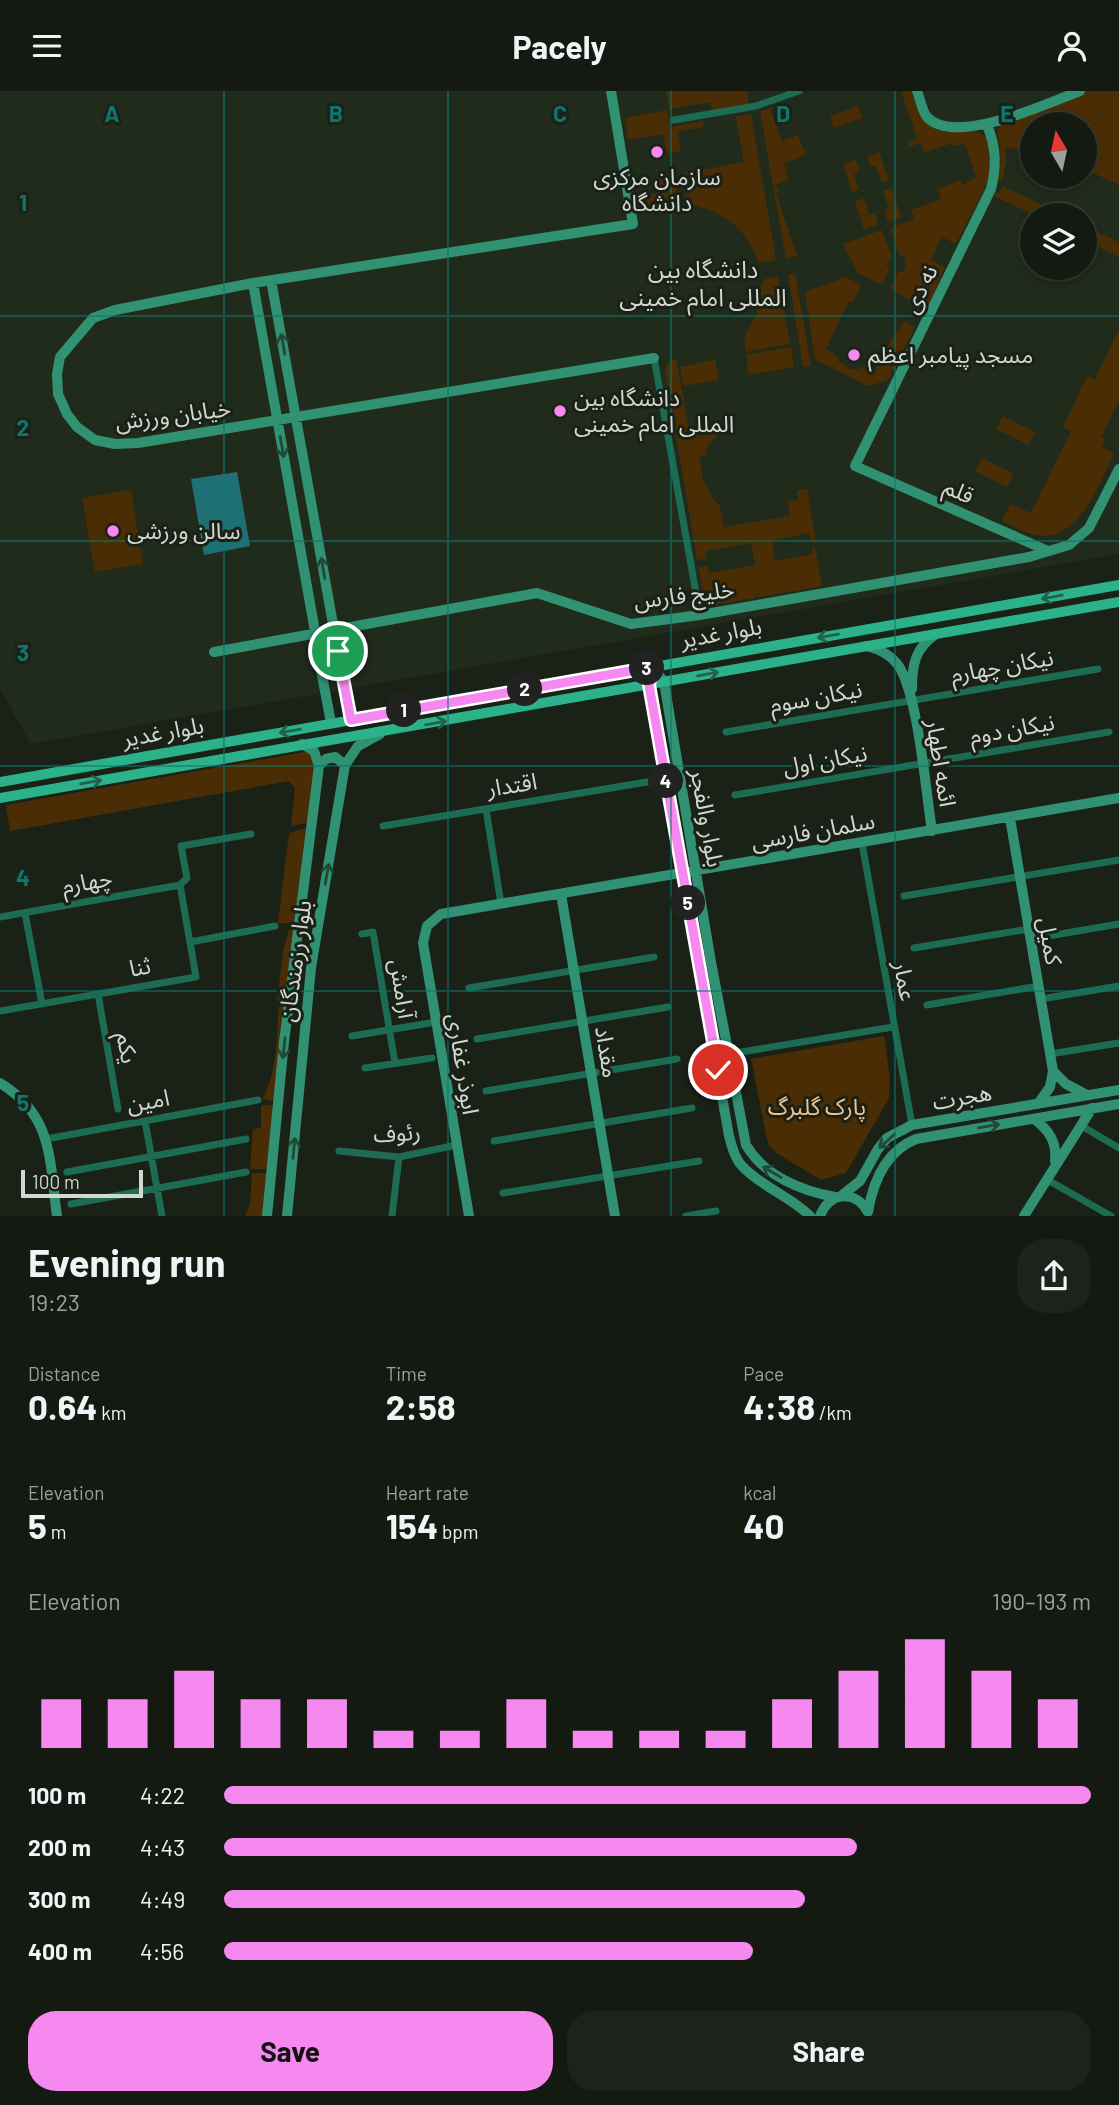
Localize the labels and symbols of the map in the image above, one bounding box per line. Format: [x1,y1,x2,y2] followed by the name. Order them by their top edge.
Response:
[104,99,120,127] text: A
[329,99,343,127] text: B
[553,99,567,127] text: C
[776,99,790,127] text: D
[1000,99,1014,127] text: E
[1020,112,1097,189] north arrow
[649,144,665,160] marker: سازمان مرکزی دانشگاه
[593,162,721,216] place label: سازمان مرکزی دانشگاه
[19,188,27,216] text: 1
[619,254,787,316] district label: دانشگاه بین المللی امام خمینی
[895,260,943,317] street label: نه دی
[276,333,289,356] one-way arrow
[868,340,1033,372] place label: مسجد پیامبر اعظم
[846,347,862,363] marker: مسجد پیامبر اعظم
[574,383,734,442] place label: دانشگاه بین المللی امام خمینی
[113,393,232,436] street label: خیابان ورزش
[552,403,568,419] marker: دانشگاه بین المللی امام خمینی
[17,413,29,441] text: 2
[276,435,289,458] one-way arrow
[938,471,979,513] street label: قلم
[127,516,241,545] place label: سالن ورزشی
[105,523,121,539] marker: سالن ورزشی
[316,557,330,580] one-way arrow
[632,574,736,618] street label: خلیج فارس
[1041,591,1064,604] one-way arrow
[677,611,764,654] street label: بلوار غدیر
[308,621,368,681] pin
[817,630,840,643] one-way arrow
[17,638,29,666] text: 3
[948,642,1056,693] street label: نیکان چهارم
[630,651,664,685] pin: 3
[696,667,719,680] one-way arrow
[508,671,542,707] pin: 2
[767,674,865,723] street label: نیکان سوم
[386,693,422,727] pin: 1
[967,707,1057,754] street label: نیکان دوم
[119,710,206,753] street label: بلوار غدیر
[424,716,447,729] one-way arrow
[920,716,963,809] street label: ائمه اطهار
[279,724,302,738] one-way arrow
[780,738,869,781] street label: نیکان اول
[648,763,684,799] pin: 4
[684,765,730,869] street label: بلوار والفجر
[484,766,539,803] street label: اقتدار
[79,775,102,788] one-way arrow
[749,805,877,856] street label: سلمان فارسی
[16,863,30,891] text: 4
[59,863,115,904] street label: چهارم
[321,863,334,886] one-way arrow
[670,885,706,921] pin: 5
[272,898,317,1024] street label: بلوار رزمندگان
[1033,915,1069,967] street label: کمیل
[127,950,153,982] street label: ثنا
[383,957,422,1022] street label: آرامش
[888,958,923,1003] street label: عمار
[441,1011,486,1117] street label: ابوذر غفاری
[590,1024,626,1080] street label: مقداد
[108,1030,145,1066] street label: یکم
[277,1036,290,1059] one-way arrow
[688,1040,748,1100] pin
[930,1077,994,1116] street label: هجرت
[124,1083,171,1118] street label: امین
[17,1088,29,1116] text: 5
[768,1092,866,1122] park label: پارک گلبرگ
[373,1117,421,1148] street label: رئوف
[977,1119,1000,1132] one-way arrow
[879,1132,896,1149] one-way arrow
[288,1137,301,1160] one-way arrow
[763,1165,783,1179] one-way arrow
[21,1167,144,1199] scale bar

